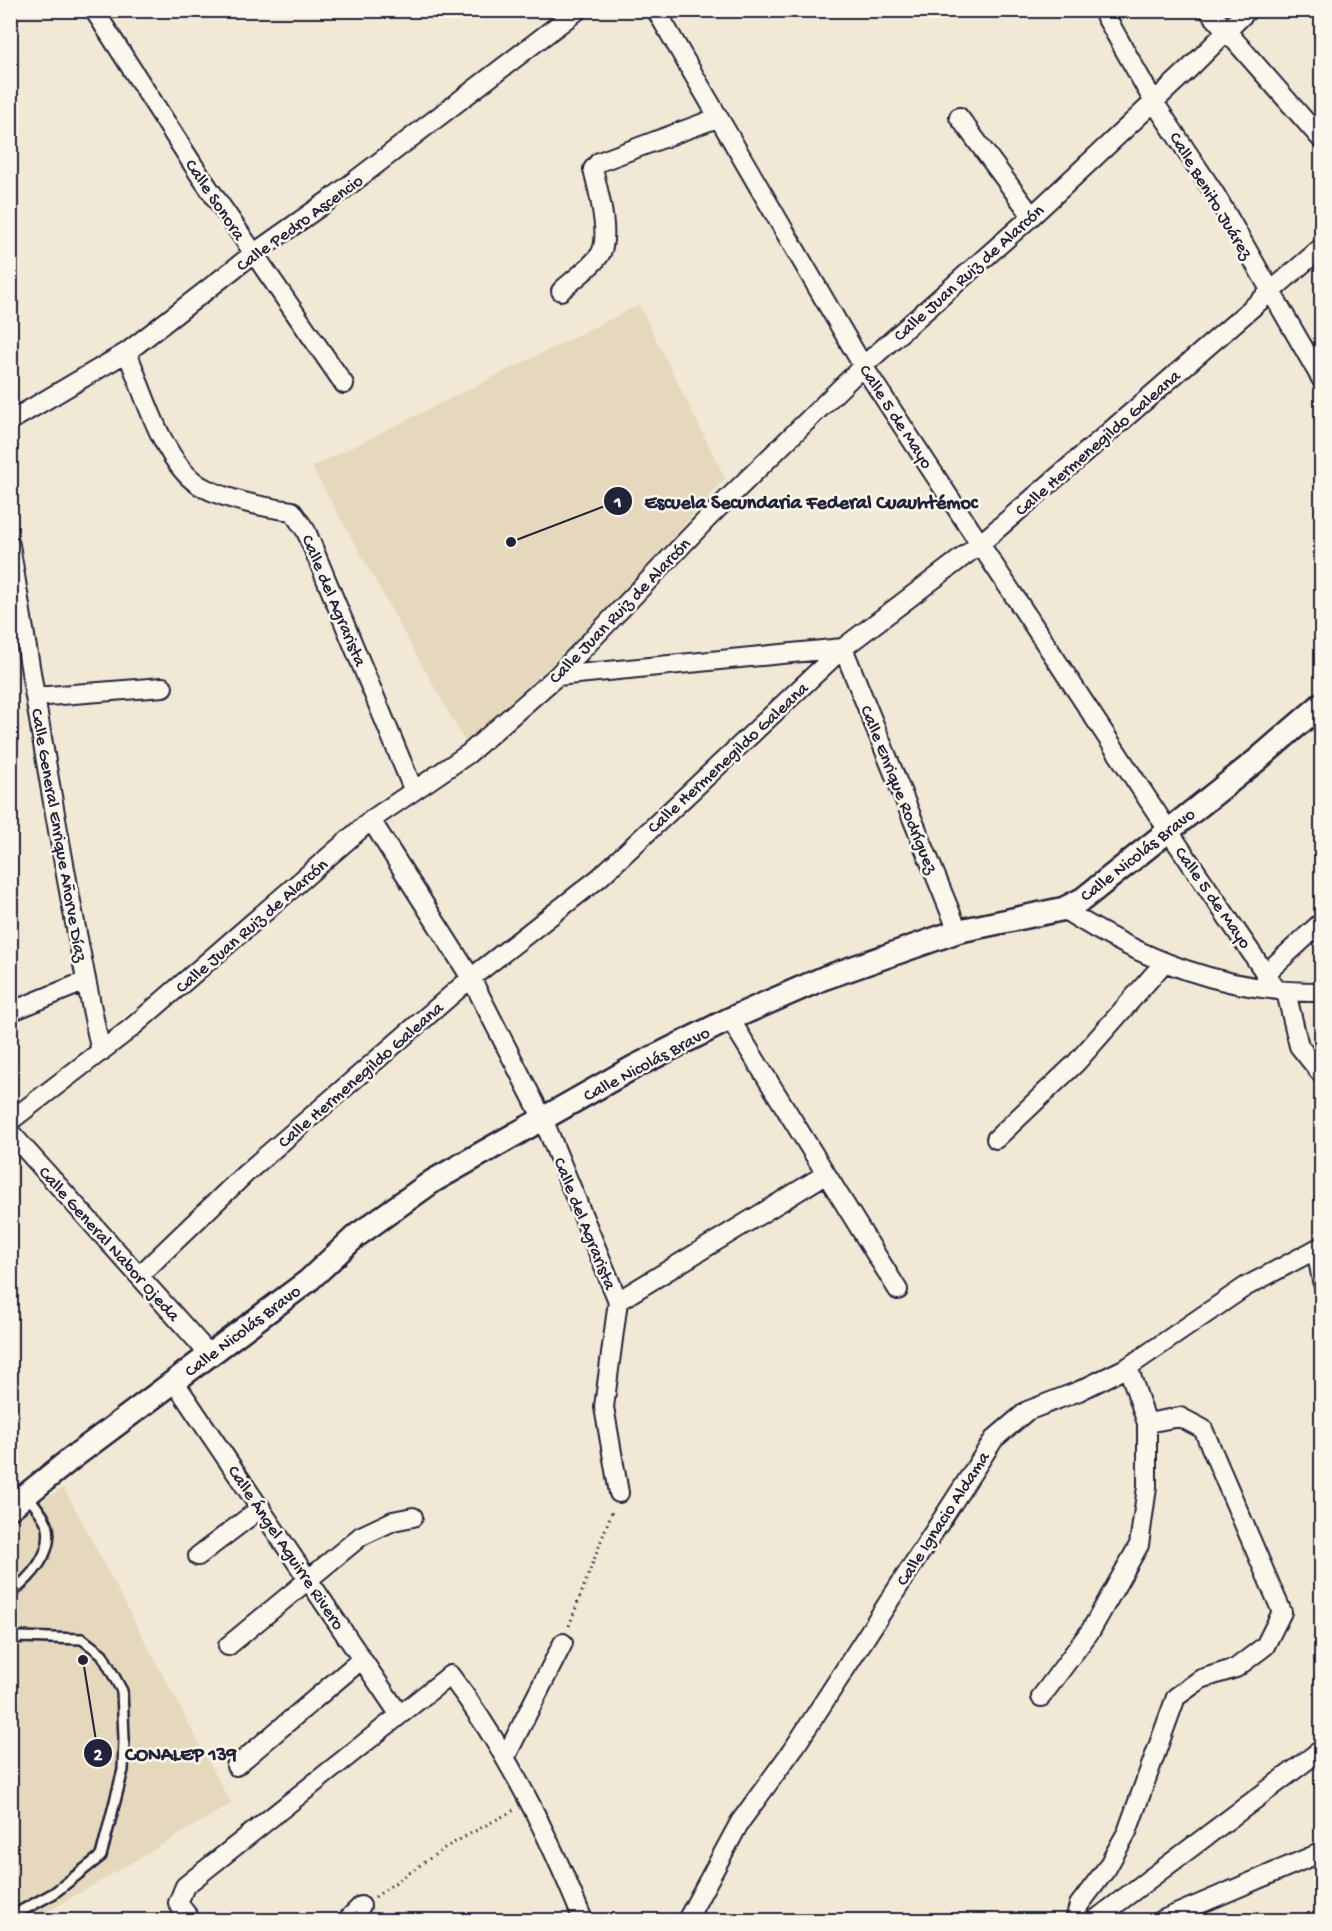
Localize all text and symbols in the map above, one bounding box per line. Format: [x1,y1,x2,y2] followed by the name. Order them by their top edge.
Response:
[1164,129,1257,265] street label: Calle Benito Juárez
[179,156,249,246] street label: Calle Sonora
[233,171,368,277] street label: Calle Pedro Ascencio
[890,200,1050,347] street label: Calle Juan Ruiz de Alarcón
[853,361,936,473] street label: Calle 5 de Mayo
[1012,366,1186,522] street label: Calle Hermenegildo Galeana
[603,482,990,520] callout: Escuela Secundaria Federal Cuauhtémoc
[613,493,622,514] text: 1
[644,493,979,516] text: Escuela Secundaria Federal Cuauhtémoc
[296,532,370,671] street label: Calle del Agrarista
[545,534,696,689] street label: Calle Juan Ruiz de Alarcón
[644,678,814,839] street label: Calle Hermenegildo Galeana
[854,703,941,878] street label: Calle Enrique Rodríguez
[25,707,90,965] street label: Calle General Enrique Añorve Díaz
[1077,805,1200,907] street label: Calle Nicolás Bravo
[1169,843,1255,954] street label: Calle 5 de Mayo
[172,855,333,999] street label: Calle Juan Ruiz de Alarcón
[275,998,449,1154] street label: Calle Hermenegildo Galeana
[580,1023,714,1107] street label: Calle Nicolás Bravo
[548,1155,620,1294] street label: Calle del Agrarista
[33,1163,184,1327] street label: Calle General Nabor Ojeda
[181,1281,306,1383] street label: Calle Nicolás Bravo
[893,1447,996,1590] street label: Calle Ignacio Aldama
[222,1462,349,1635] street label: Calle Ángel Aguirre Rivero
[83,1734,249,1772] callout: CONALEP 139
[124,1745,237,1768] text: CONALEP 139
[94,1746,103,1767] text: 2

